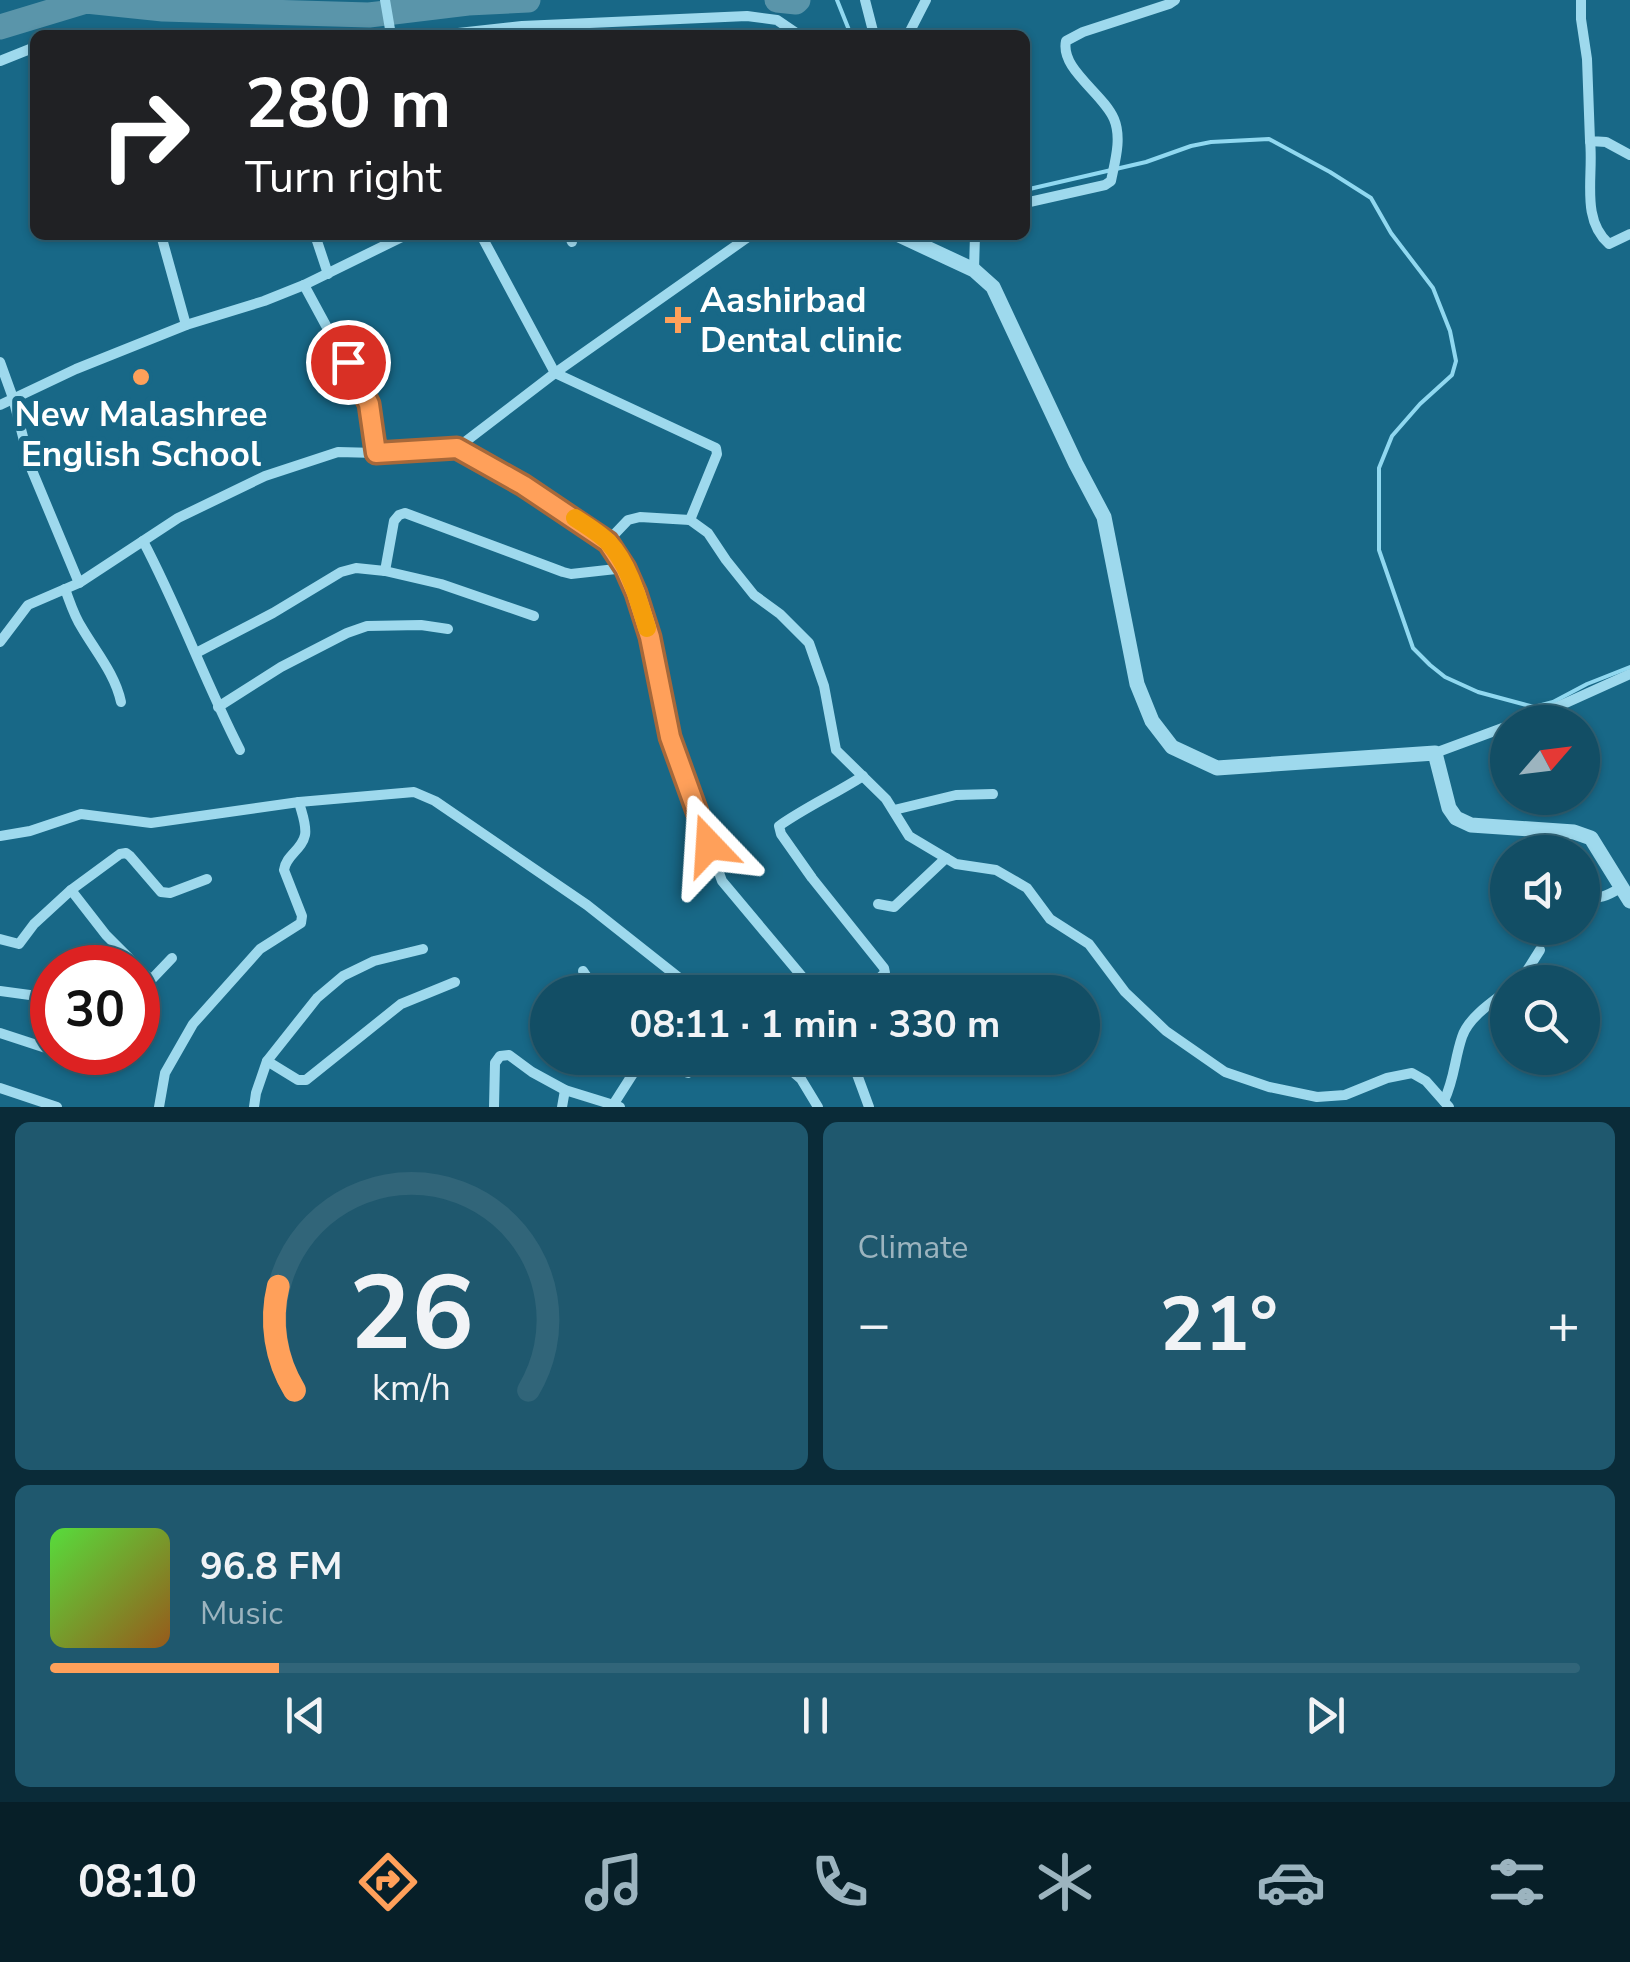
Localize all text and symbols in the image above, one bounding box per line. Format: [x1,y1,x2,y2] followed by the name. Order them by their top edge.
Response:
[245,56,451,152] text: 280 m
[80,70,210,200] icon: right
[245,147,442,208] text: Turn right
[700,277,902,364] place label: Aashirbad Dental clinic
[665,307,691,333] marker: Aashirbad Dental clinic
[306,320,391,405] pin
[321,335,376,390] icon: arrive
[130,366,152,388] marker: New Malashree English School
[15,391,267,478] place label: New Malashree English School
[1490,705,1600,815] north arrow
[1490,705,1600,1075] map controls
[657,793,761,897] position arrow
[1490,835,1600,945] button: sound
[30,945,160,1075] speed limit sign: 30
[1490,965,1600,1075] button: search
[630,999,1000,1050] text: 08:11 · 1 min · 330 m
[858,1226,968,1269] text: Climate
[349,1243,474,1385] text: 26
[1160,1274,1278,1376] text: 21°
[858,1287,891,1362] text: −
[1547,1287,1580,1362] text: +
[372,1364,451,1413] text: km/h
[200,1541,342,1592] text: 96.8 FM
[200,1592,283,1635] text: Music
[278,1688,333,1743] icon: previous
[788,1688,843,1743] icon: pause
[1298,1688,1353,1743] icon: next
[353,1847,423,1917] icon: directions
[579,1847,649,1917] icon: music
[805,1847,875,1917] icon: phone
[1030,1847,1100,1917] icon: climate
[1256,1847,1326,1917] icon: car
[1482,1847,1552,1917] icon: filters
[78,1852,197,1913] text: 08:10

